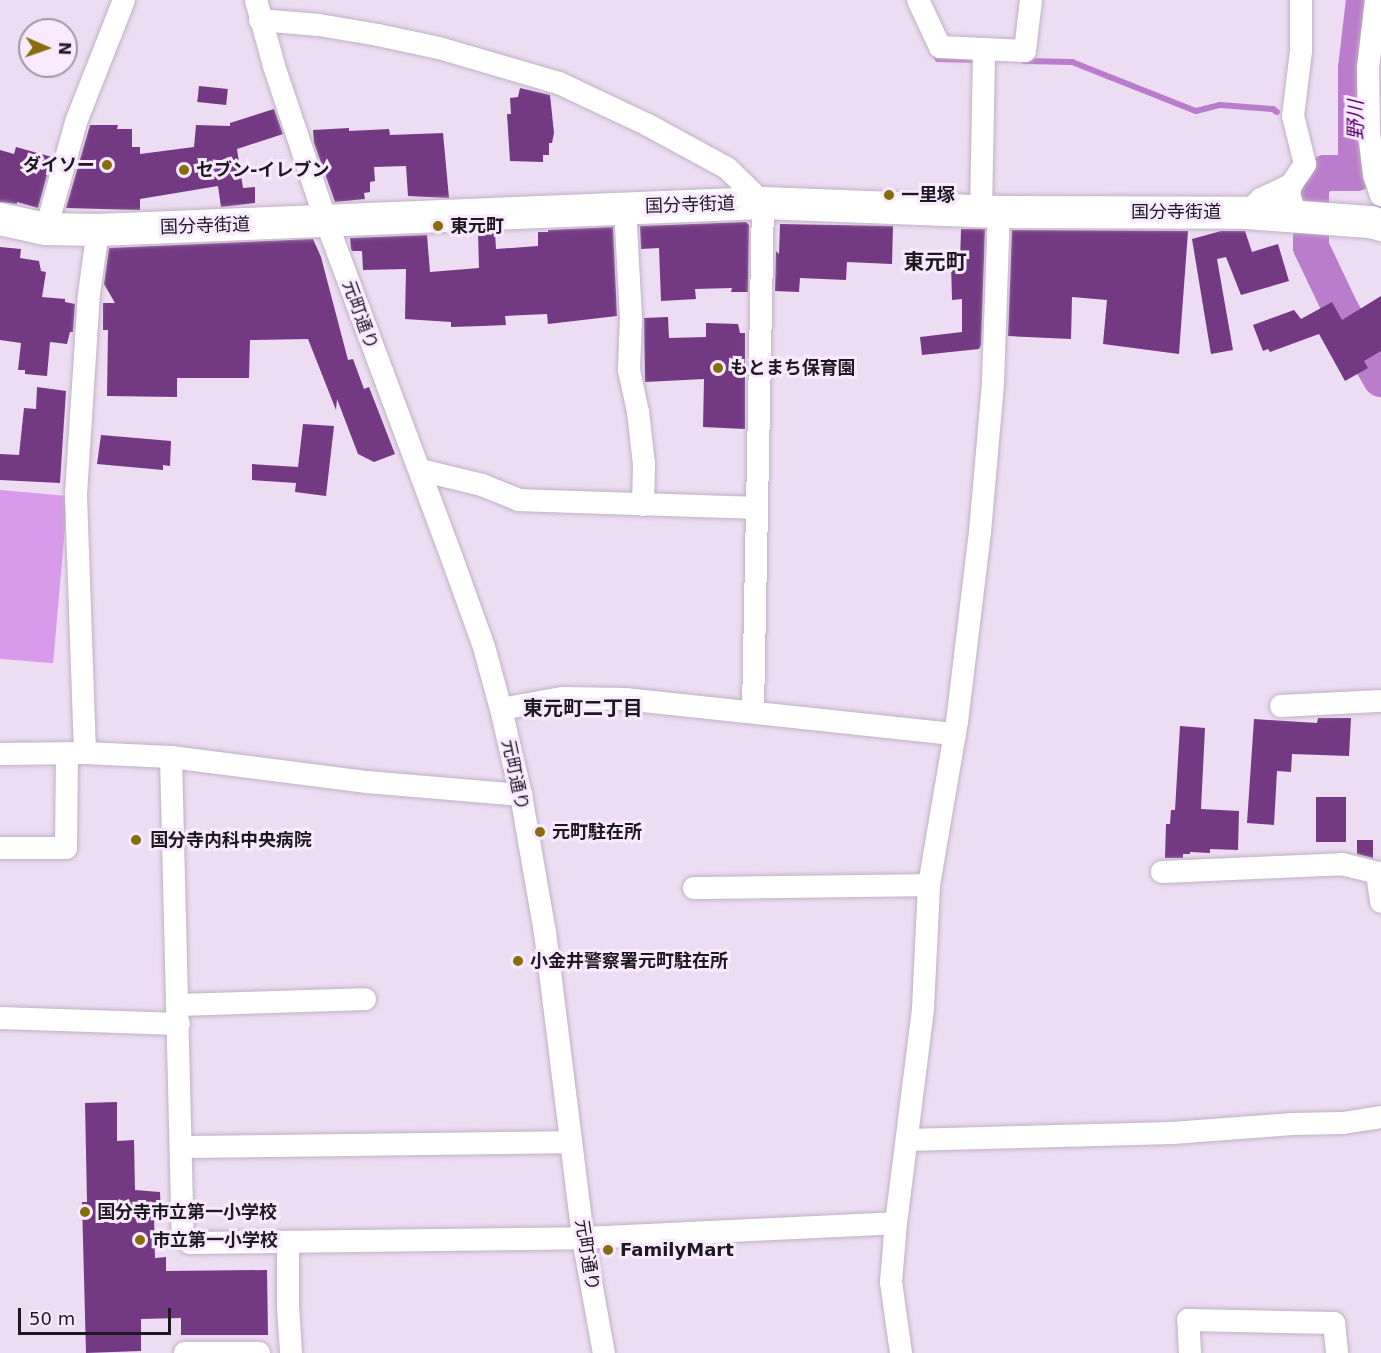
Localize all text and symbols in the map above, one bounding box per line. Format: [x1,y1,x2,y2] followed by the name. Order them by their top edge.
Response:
[18,18,78,78] north arrow
[55,42,74,56] text: N
[1344,100,1368,140] water label: 野川
[23,154,95,176] place label: ダイソー
[100,158,114,172] marker: ダイソー
[196,159,329,181] place label: セブン-イレブン
[177,163,191,177] marker: セブン-イレブン
[901,184,955,206] place label: 一里塚
[882,188,896,202] marker: 一里塚
[645,193,735,217] street label: 国分寺街道
[1131,201,1221,223] street label: 国分寺街道
[160,214,250,238] street label: 国分寺街道
[450,215,504,237] place label: 東元町
[431,219,445,233] marker: 東元町
[904,249,966,275] district label: 東元町
[338,277,382,353] street label: 元町通り
[730,357,856,379] place label: もとまち保育園
[711,361,725,375] marker: もとまち保育園
[523,696,643,720] district label: 東元町二丁目
[497,738,533,812] street label: 元町通り
[552,821,642,843] place label: 元町駐在所
[533,825,547,839] marker: 元町駐在所
[150,829,312,851] place label: 国分寺内科中央病院
[127,831,145,849] marker: 国分寺内科中央病院
[530,950,728,972] place label: 小金井警察署元町駐在所
[511,954,525,968] marker: 小金井警察署元町駐在所
[97,1201,277,1223] place label: 国分寺市立第一小学校
[78,1205,92,1219] marker: 国分寺市立第一小学校
[571,1218,603,1292] street label: 元町通り
[152,1229,278,1251] place label: 市立第一小学校
[133,1233,147,1247] marker: 市立第一小学校
[620,1239,734,1261] place label: FamilyMart
[601,1243,615,1257] marker: FamilyMart
[21,1296,174,1334] scale bar
[29,1308,75,1329] text: 50 m

